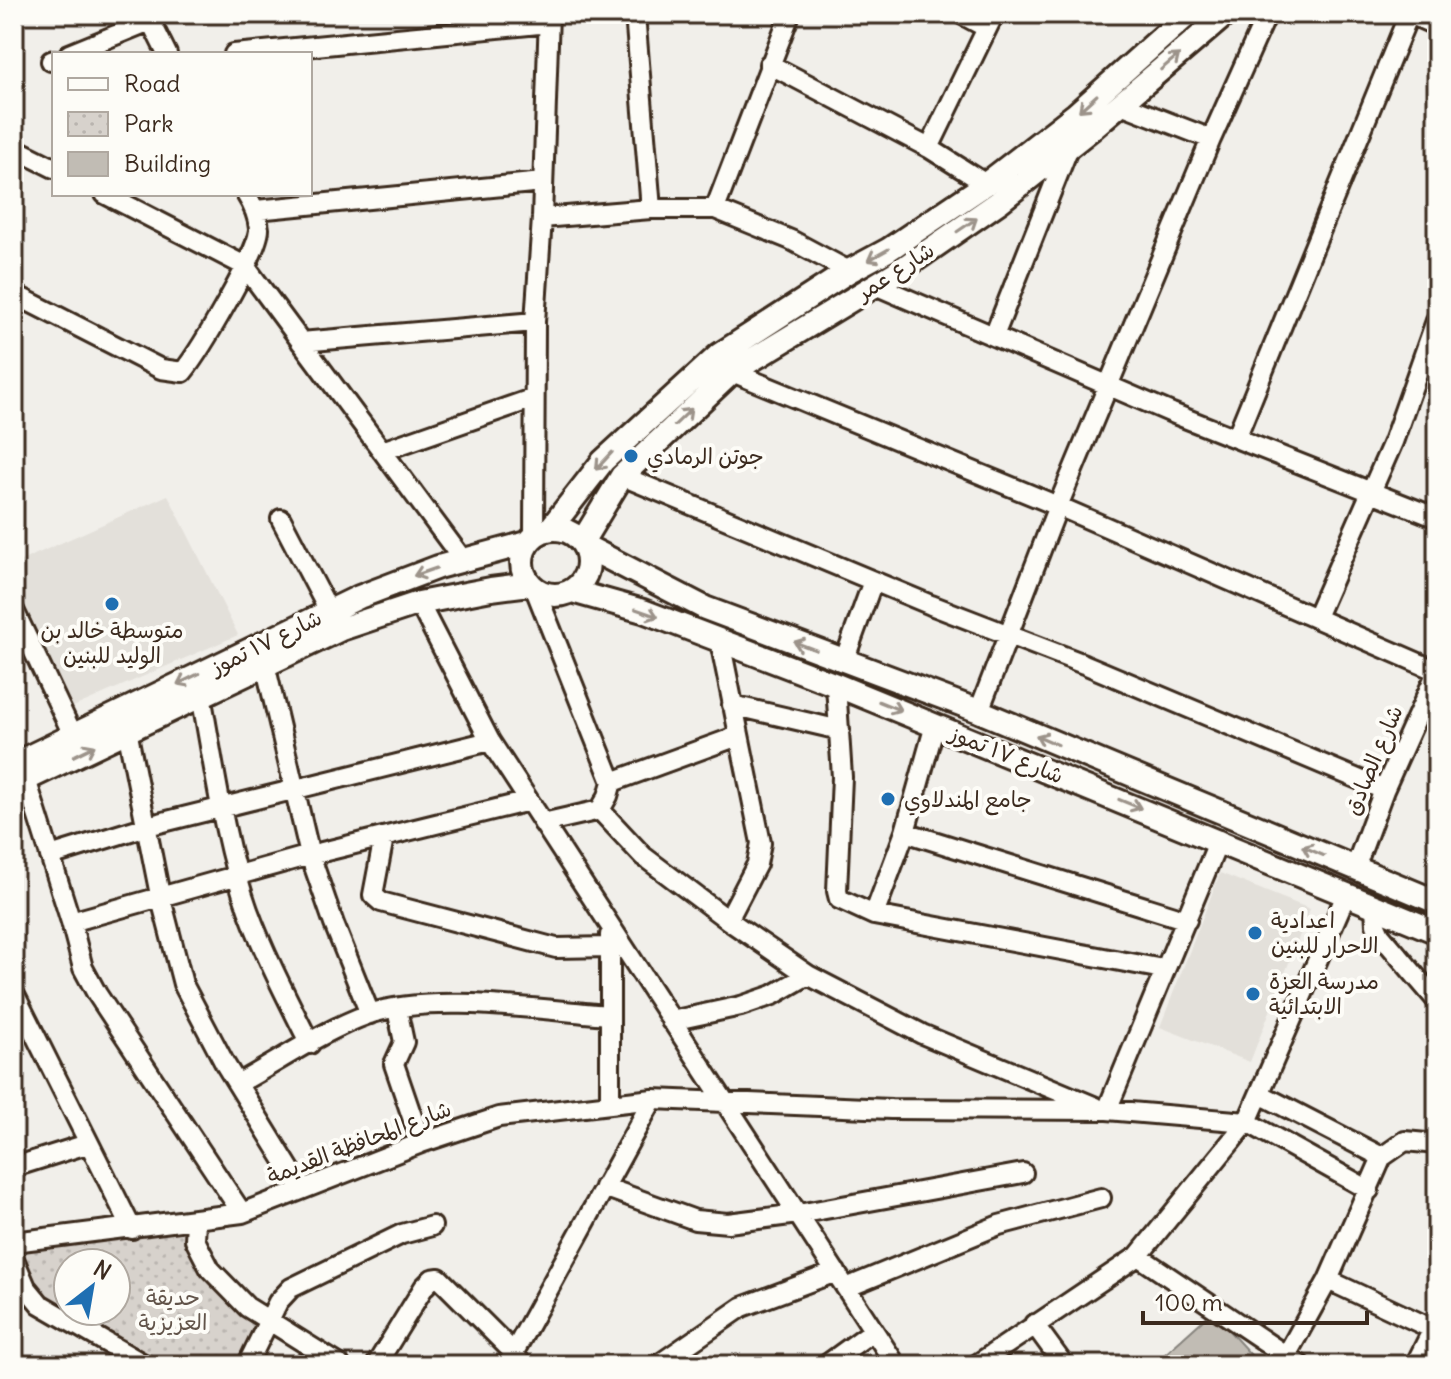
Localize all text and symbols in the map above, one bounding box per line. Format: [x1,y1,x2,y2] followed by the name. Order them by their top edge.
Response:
[52,52,312,196] legend
[1159,53,1179,71] one-way arrow
[124,68,180,98] text: Road
[1079,94,1099,112] one-way arrow
[124,108,174,138] text: Park
[124,148,211,178] text: Building
[955,216,977,233] one-way arrow
[849,235,940,309] street label: شارع عمر
[867,248,890,264] one-way arrow
[673,408,692,427] one-way arrow
[647,442,764,473] place label: جوتن الرمادي
[622,447,640,465] marker: جوتن الرمادي
[595,451,614,471] one-way arrow
[413,565,438,580] one-way arrow
[103,595,121,613] marker: متوسطة خالد بن الوليد للبنين
[204,603,327,684] street label: شارع ١٧ تموز
[634,607,659,621] one-way arrow
[41,616,183,670] place label: متوسطة خالد بن الوليد للبنين
[793,638,818,652] one-way arrow
[177,672,201,687] one-way arrow
[877,700,902,714] one-way arrow
[1337,701,1410,820] street label: شارع الصادق
[943,718,1068,791] street label: شارع ١٧ تموز
[1036,732,1060,746] one-way arrow
[72,743,96,758] one-way arrow
[904,785,1032,816] place label: جامع المندلاوي
[879,790,897,808] marker: جامع المندلاوي
[1117,798,1142,813] one-way arrow
[1301,842,1326,857] one-way arrow
[1271,906,1379,959] place label: اعدادية الاحرار للبنين
[1246,924,1264,942] marker: اعدادية الاحرار للبنين
[1269,967,1379,1020] place label: مدرسة العزة الابتدائية
[1244,985,1262,1003] marker: مدرسة العزة الابتدائية
[263,1094,456,1192] street label: شارع المحافظة القديمة
[52,1247,132,1327] north arrow
[89,1254,116,1286] text: N
[1143,1275,1367,1325] scale bar
[139,1283,207,1336] park label: حديقة العزيزية
[1155,1287,1223,1317] text: 100 m

